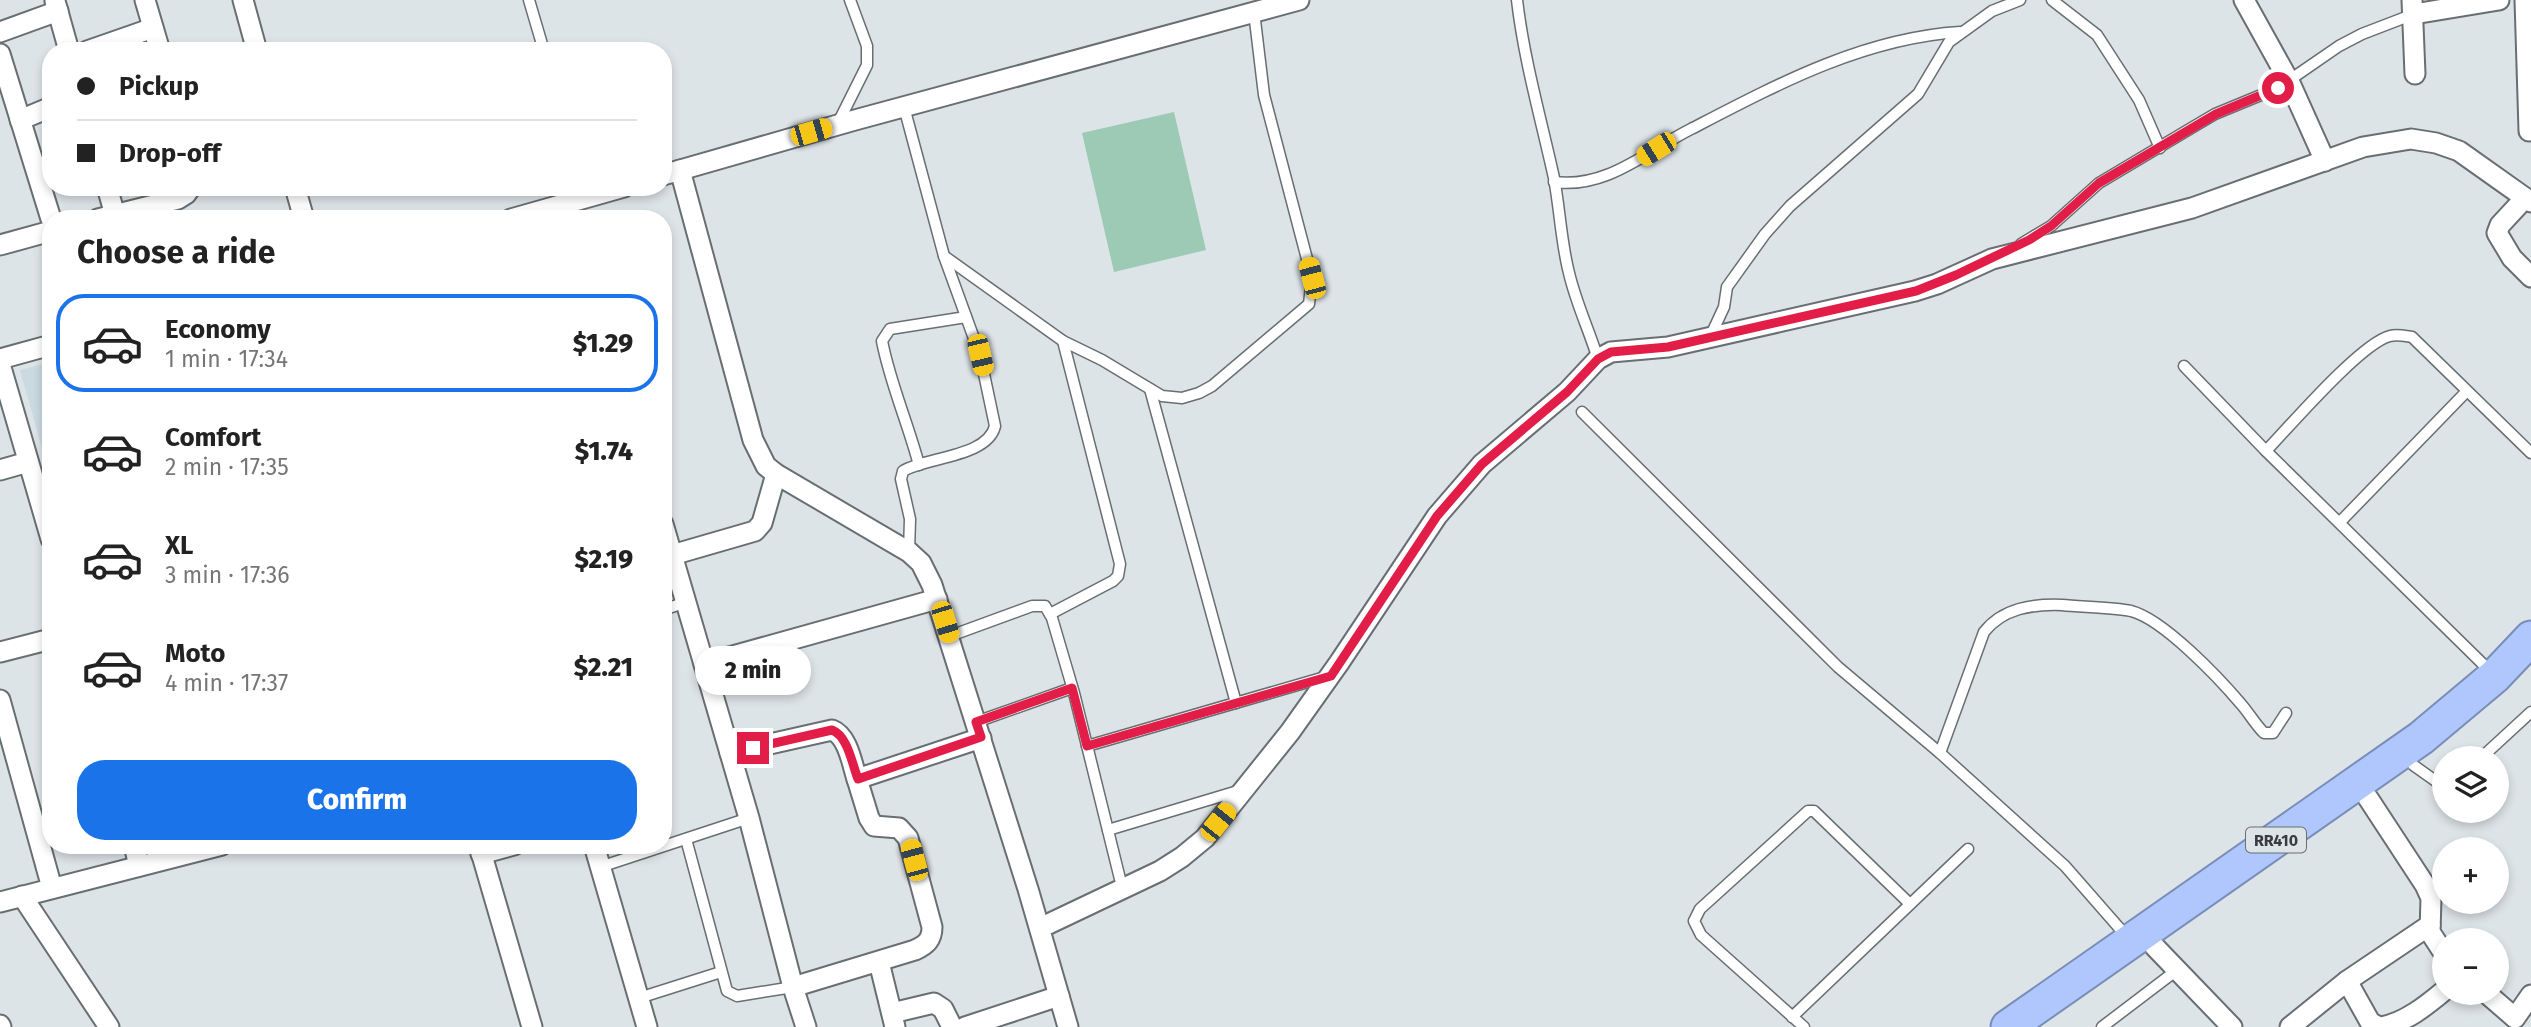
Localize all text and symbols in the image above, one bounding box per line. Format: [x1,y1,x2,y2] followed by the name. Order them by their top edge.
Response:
[119,71,199,102] text: Pickup
[2262,72,2294,104] route start
[788,116,835,148] car
[1633,129,1680,169] car
[119,138,221,169] text: Drop-off
[77,233,275,271] text: Choose a ride
[1297,255,1328,301] car
[81,312,144,375] icon: car
[165,314,271,345] text: Economy
[573,328,633,359] text: $1.29
[966,332,995,378] car
[165,345,288,373] text: 1 min · 17:34
[81,420,144,483] icon: car
[165,422,261,453] text: Comfort
[575,436,633,467] text: $1.74
[165,453,289,481] text: 2 min · 17:35
[81,528,144,591] icon: car
[165,530,193,561] text: XL
[574,544,633,575] text: $2.19
[165,561,290,589] text: 3 min · 17:36
[929,599,962,645] car
[81,636,144,699] icon: car
[165,638,225,669] text: Moto
[695,646,811,696] callout: 2 min
[574,652,633,683] text: $2.21
[725,656,781,684] text: 2 min
[165,669,288,697] text: 4 min · 17:37
[737,732,769,764] route end
[2432,746,2509,1005] map controls
[2432,746,2509,823] button: layers
[77,760,637,840] button: Confirm
[1197,799,1240,845] car
[2246,828,2306,852] road number: RR410
[899,837,930,883] car
[2432,837,2509,914] button: +
[2432,928,2509,1005] button: −

